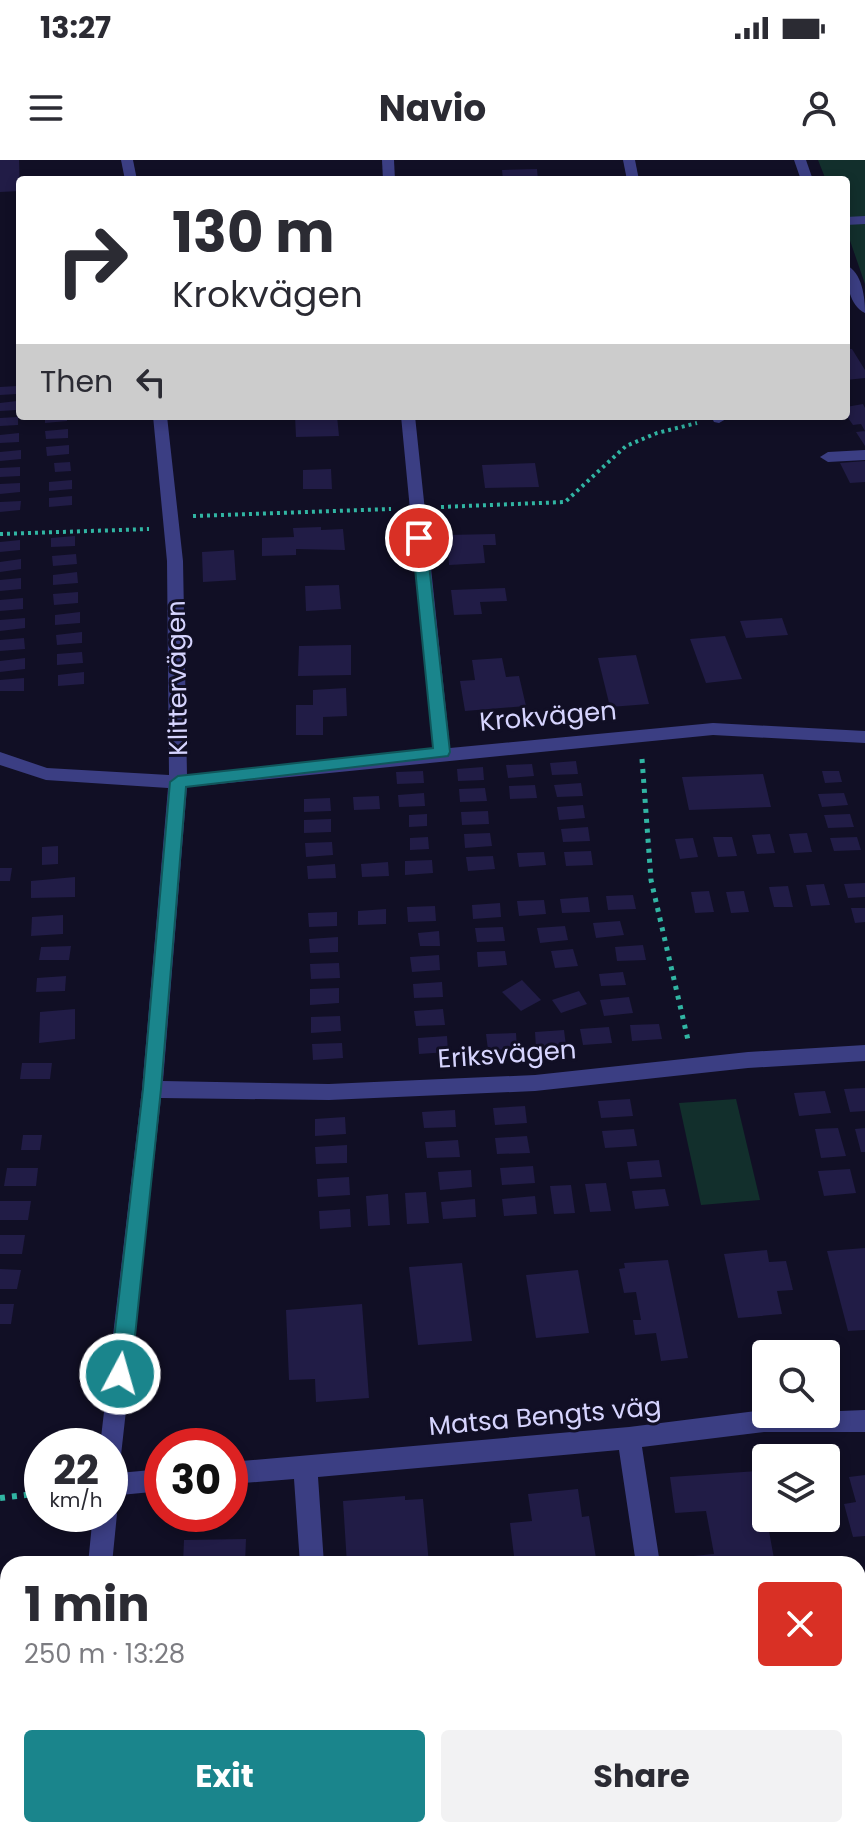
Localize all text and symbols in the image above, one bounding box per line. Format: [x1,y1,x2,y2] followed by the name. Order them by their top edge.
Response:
[40,6,111,49] text: 13:27
[379,83,486,134] text: Navio
[24,86,68,130] icon: menu
[797,86,841,130] icon: person
[172,193,335,272] text: 130 m
[40,208,144,312] icon: right
[172,269,363,320] text: Krokvägen
[40,360,113,403] text: Then
[129,360,173,404] icon: left
[385,504,453,572] pin
[397,516,441,560] icon: arrive
[158,600,196,756] street label: Klittervägen
[478,692,618,740] street label: Krokvägen
[436,1031,578,1077] street label: Eriksvägen
[78,1332,162,1416] position arrow
[752,1340,840,1532] map controls
[752,1340,840,1428] button: search
[427,1388,663,1444] street label: Matsa Bengts väg
[144,1428,248,1532] speed limit sign: 30
[53,1442,99,1498] text: 22
[752,1444,840,1532] button: layers
[49,1486,103,1514] text: km/h
[24,1571,150,1638] text: 1 min
[758,1582,842,1666] button: close
[24,1636,185,1672] text: 250 m · 13:28
[24,1730,425,1822] button: Exit
[441,1730,842,1822] button: Share

